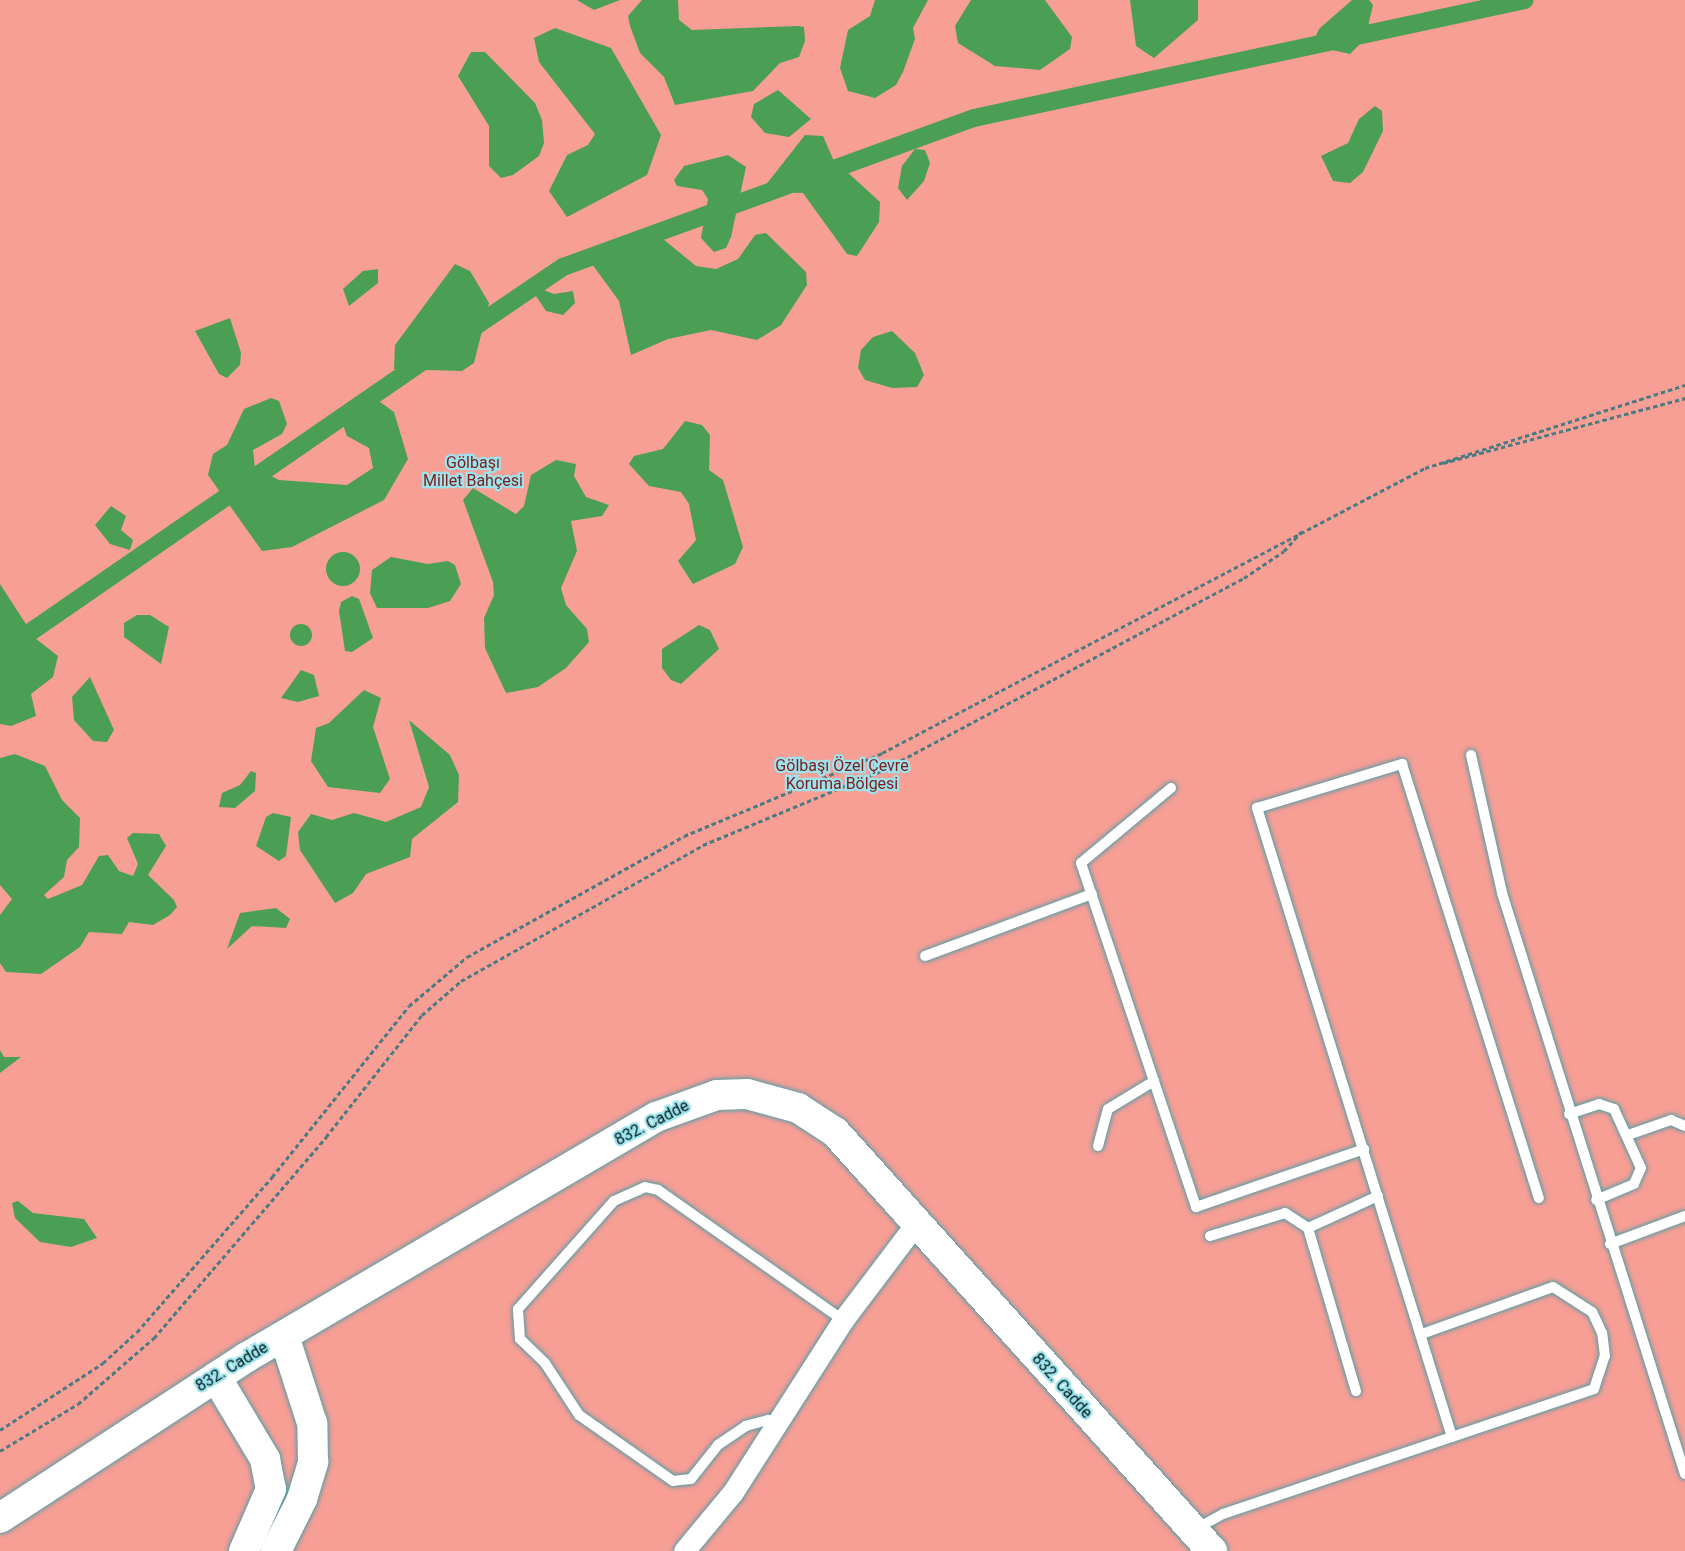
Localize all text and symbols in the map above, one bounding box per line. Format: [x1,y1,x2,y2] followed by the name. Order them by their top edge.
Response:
[423,453,523,491] park label: Gölbaşı Millet Bahçesi
[775,756,909,794] park label: Gölbaşı Özel Çevre Koruma Bölgesi
[612,1096,692,1150] street label: 832. Cadde
[192,1338,272,1396] street label: 832. Cadde
[1028,1350,1096,1422] street label: 832. Cadde

